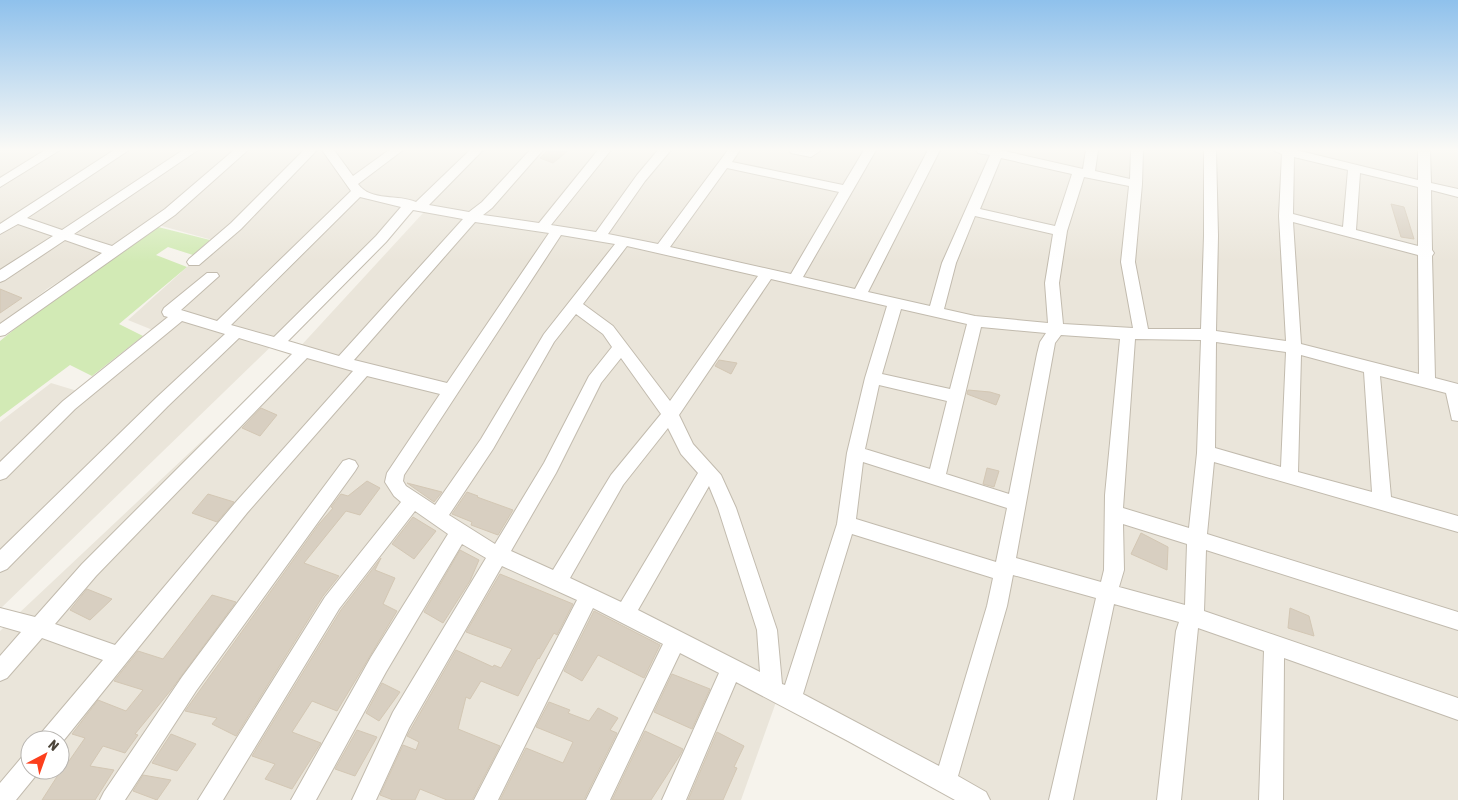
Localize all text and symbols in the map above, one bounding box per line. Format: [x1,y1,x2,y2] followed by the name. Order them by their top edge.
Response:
[20,730,70,780] north arrow
[45,736,62,754] text: N

